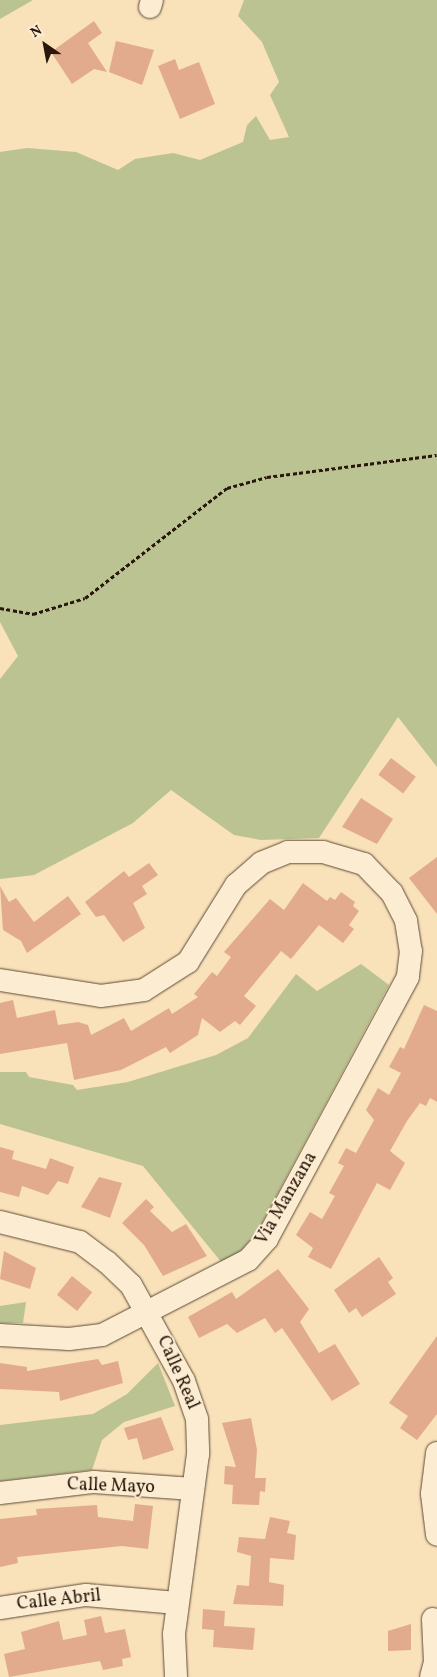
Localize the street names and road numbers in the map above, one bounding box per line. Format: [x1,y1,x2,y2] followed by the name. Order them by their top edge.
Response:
[252,1149,322,1249] street label: Via Manzana
[151,1333,203,1413] street label: Calle Real
[67,1475,155,1499] street label: Calle Mayo
[16,1586,102,1616] street label: Calle Abril

